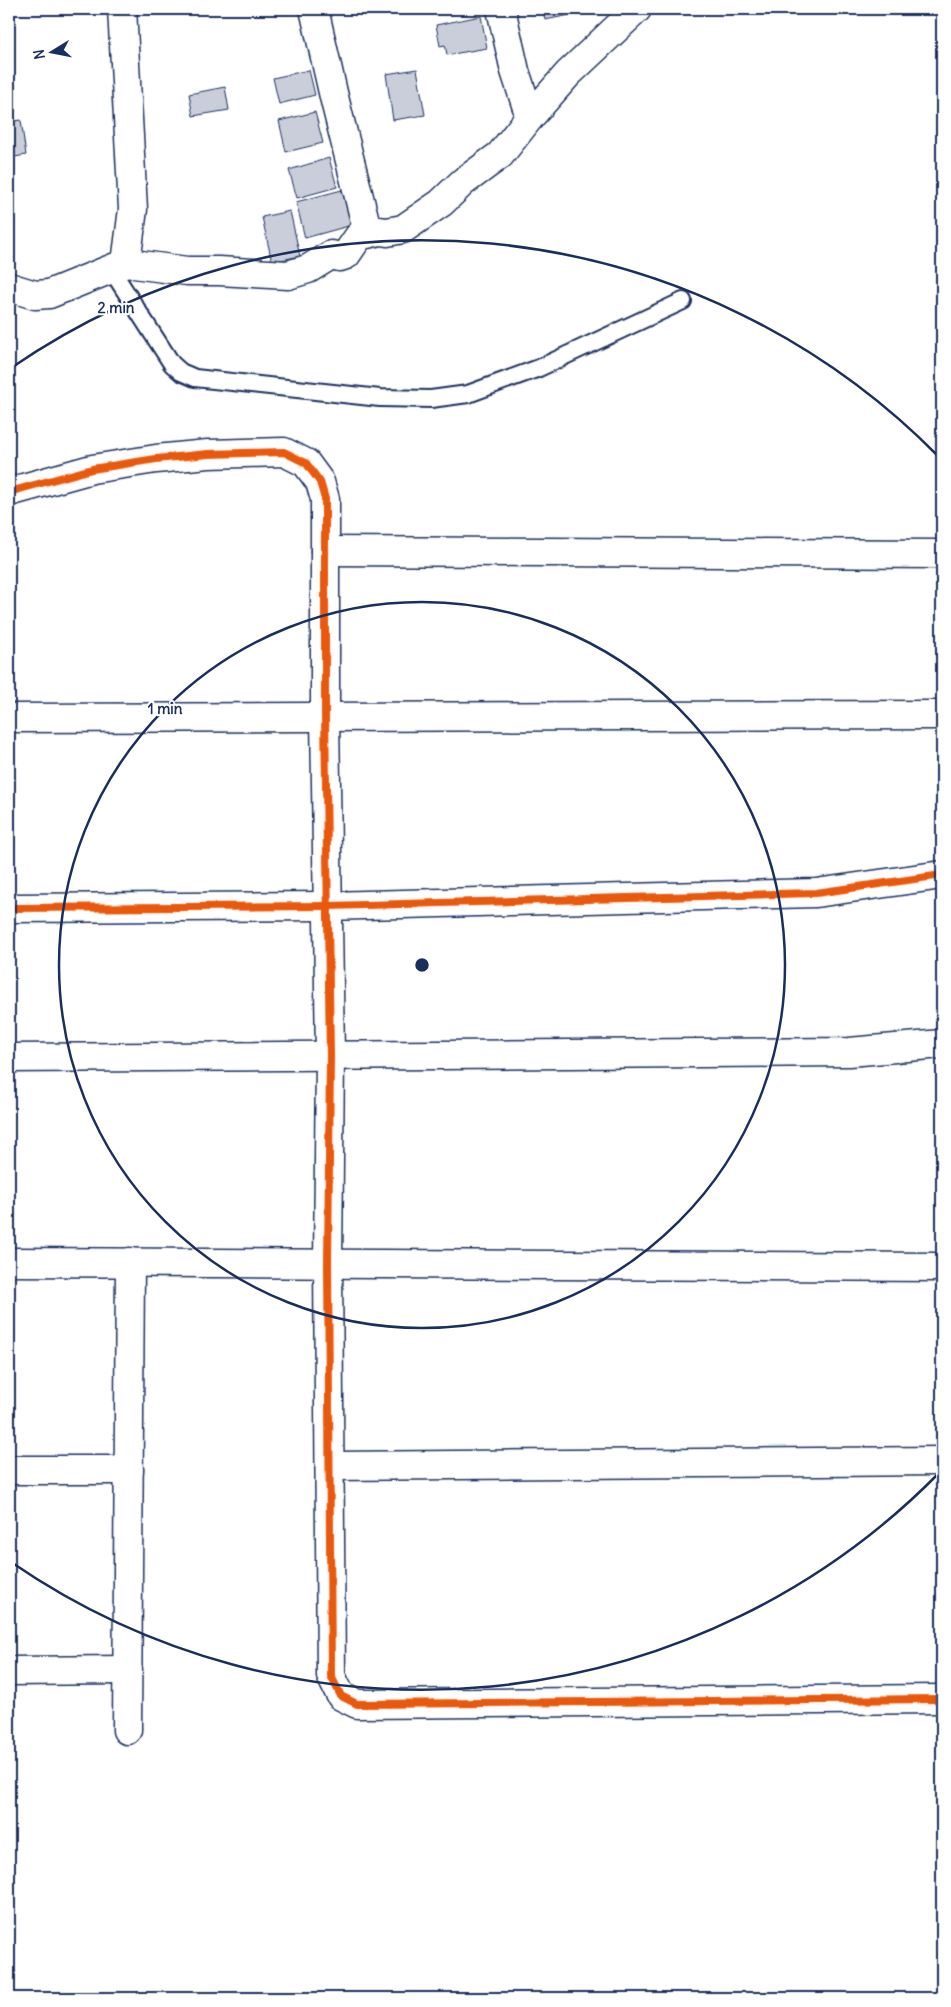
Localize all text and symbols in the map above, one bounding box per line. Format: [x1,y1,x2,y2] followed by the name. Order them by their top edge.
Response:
[28,28,78,78] north arrow
[29,48,49,61] text: N
[98,298,135,317] text: 2 min
[148,699,183,718] text: 1 min
[413,956,431,974] centre of rings

